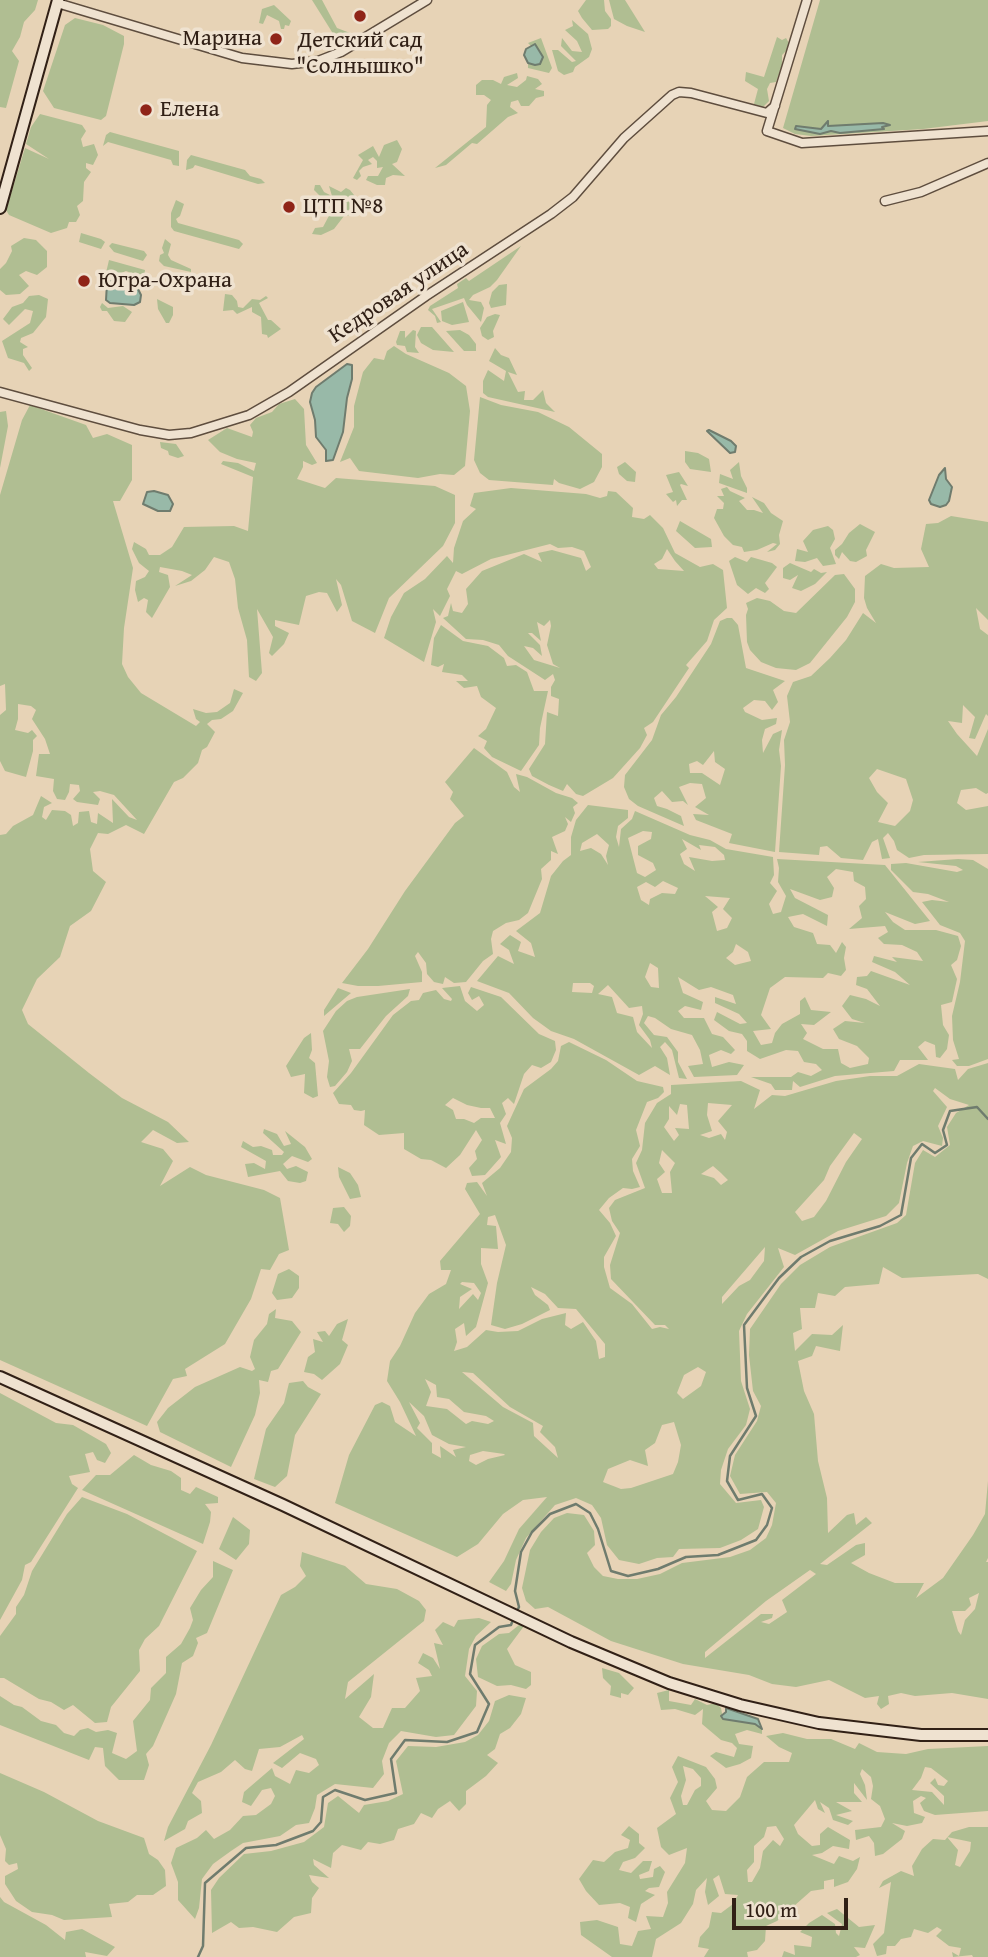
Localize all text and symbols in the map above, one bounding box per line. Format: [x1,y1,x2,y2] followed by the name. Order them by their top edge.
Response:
[352,8,368,24] marker: Детский сад "Солнышко"
[183,25,262,53] place label: Марина
[296,27,424,81] place label: Детский сад "Солнышко"
[268,31,284,47] marker: Марина
[160,96,219,124] place label: Елена
[138,102,154,118] marker: Елена
[303,193,383,221] place label: ЦТП №8
[281,199,297,215] marker: ЦТП №8
[324,236,474,350] street label: Кедровая улица
[98,267,232,295] place label: Югра-Охрана
[76,273,92,289] marker: Югра-Охрана
[736,1884,852,1928] scale bar
[745,1894,797,1925] text: 100 m

